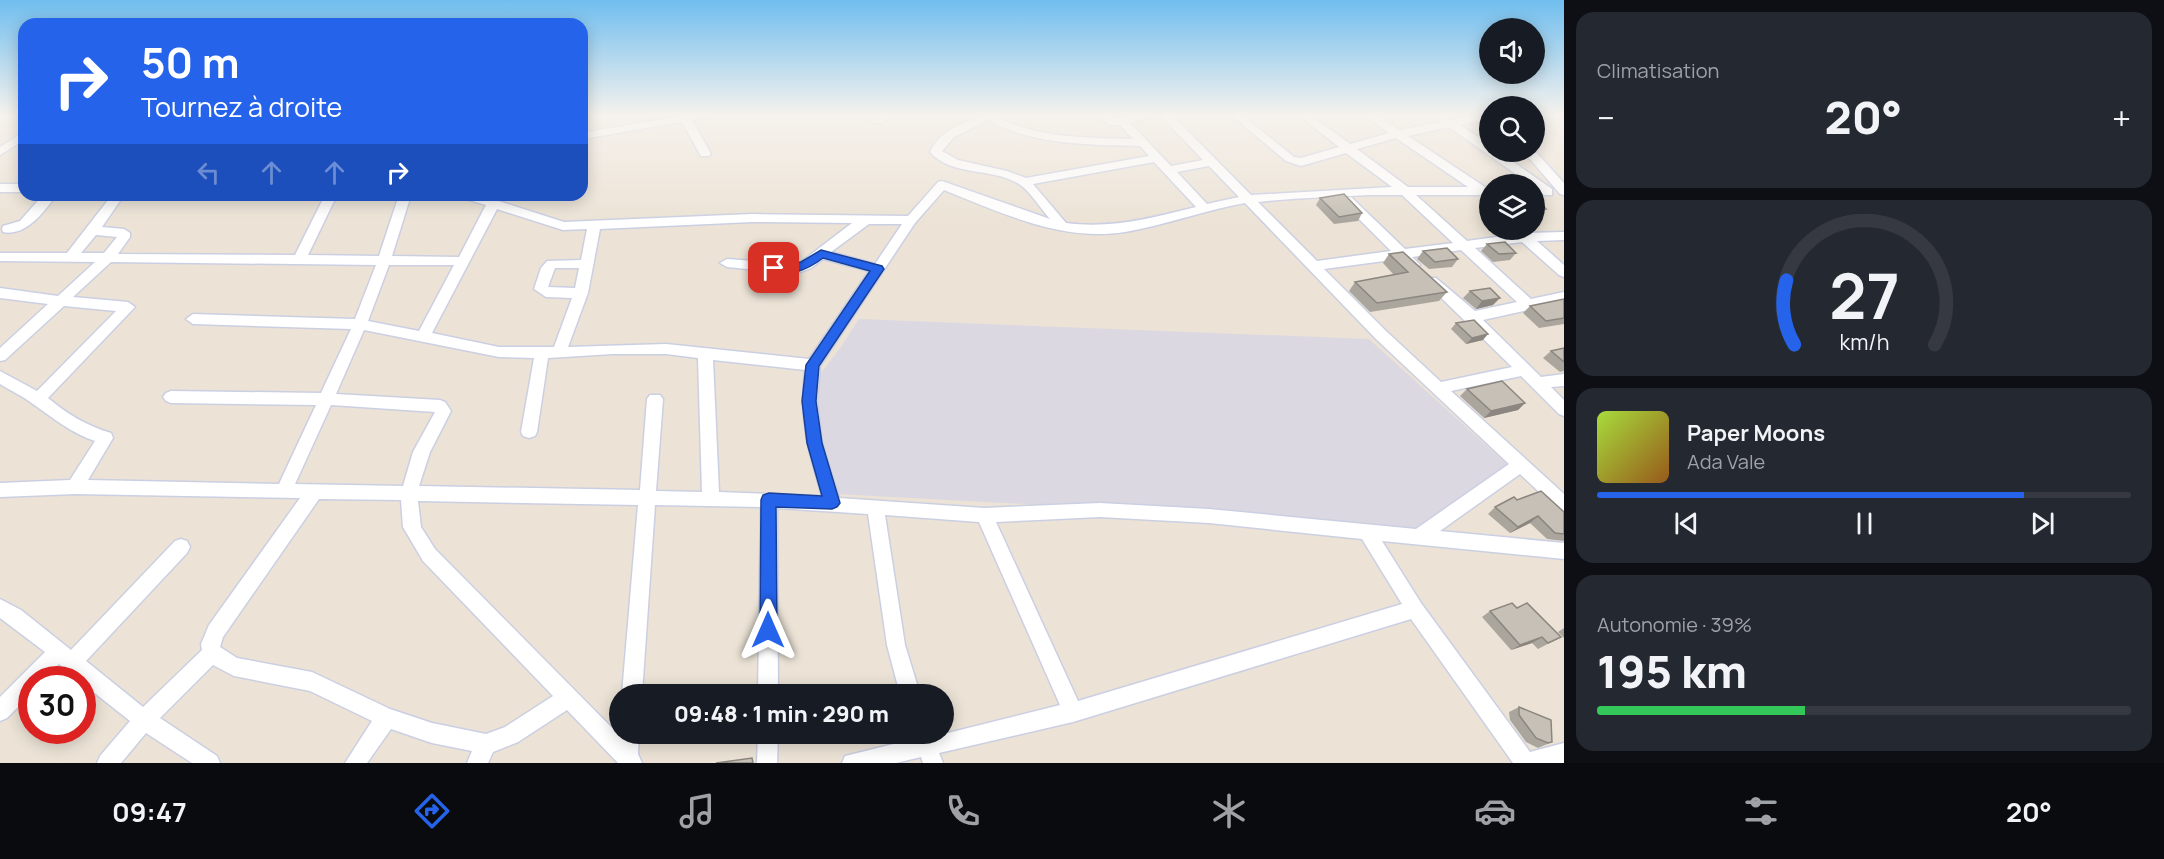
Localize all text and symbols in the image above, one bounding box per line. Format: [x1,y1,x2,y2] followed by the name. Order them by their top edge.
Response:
[1479,18,1545,240] map controls
[1479,18,1545,84] button: sound
[141,33,239,91] text: 50 m
[42,42,120,120] icon: right
[1597,57,1719,84] text: Climatisation
[1825,86,1902,148] text: 20°
[141,88,342,125] text: Tournez à droite
[1597,95,1615,140] text: −
[2112,95,2131,140] text: +
[1479,96,1545,162] button: search
[192,156,225,189] icon: left
[255,156,288,189] icon: ahead
[318,156,351,189] icon: ahead
[381,156,414,189] icon: right
[1479,174,1545,240] button: layers
[748,242,799,293] pin
[757,251,790,284] icon: arrive
[1829,252,1899,338] text: 27
[1839,327,1889,356] text: km/h
[1687,418,1825,448] text: Paper Moons
[1687,448,1765,475] text: Ada Vale
[1670,507,1703,540] icon: previous
[1848,507,1881,540] icon: pause
[2026,507,2059,540] icon: next
[736,598,800,662] position arrow
[1597,611,1752,638] text: Autonomie · 39%
[1597,640,1747,702] text: 195 km
[18,666,96,744] speed limit sign: 30
[674,699,889,729] text: 09:48 · 1 min · 290 m
[411,790,453,832] icon: directions
[676,790,718,832] icon: music
[942,790,984,832] icon: phone
[1208,790,1250,832] icon: climate
[1474,790,1516,832] icon: car
[1740,790,1782,832] icon: filters
[112,793,187,830] text: 09:47
[2006,793,2052,830] text: 20°

